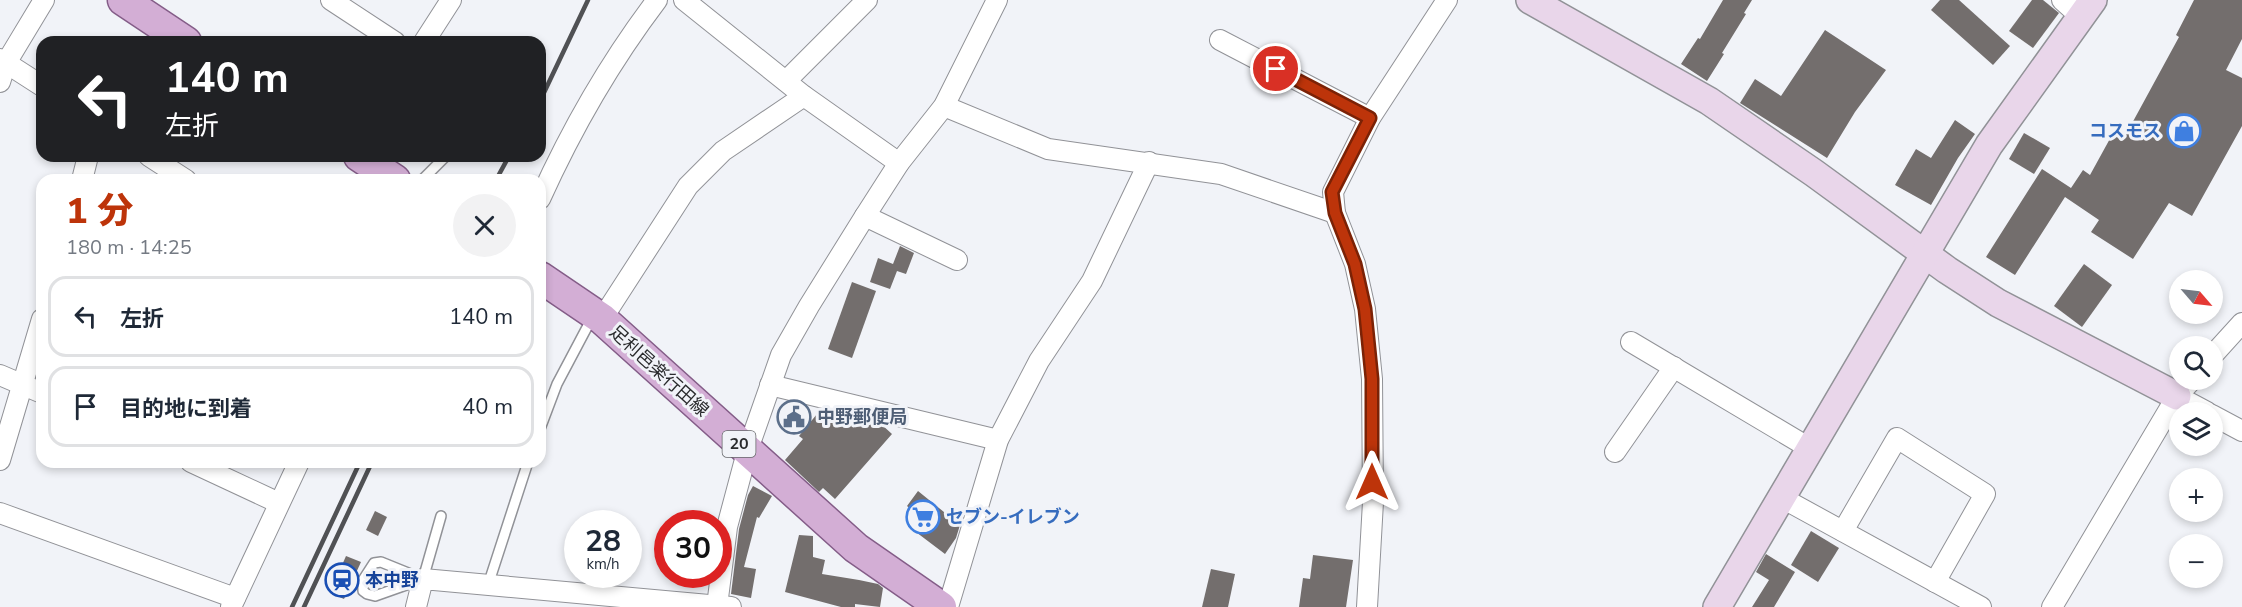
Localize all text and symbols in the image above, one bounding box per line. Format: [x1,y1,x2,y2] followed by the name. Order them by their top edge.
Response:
[1250,43,1301,94] pin
[165,50,289,107] text: 140 m
[1259,52,1292,85] icon: arrive
[66,60,144,138] icon: left
[165,108,219,145] text: 左折
[2166,113,2202,149] shop icon: コスモス
[2089,119,2161,143] place label: コスモス
[66,187,134,236] text: 1 分
[453,194,516,257] button: close
[66,234,192,261] text: 180 m · 14:25
[2169,270,2223,324] north arrow
[2169,270,2223,588] map controls
[69,300,102,333] icon: left
[449,302,513,332] text: 140 m
[120,304,164,334] text: 左折
[604,320,714,422] street label: 足利邑楽行田線
[2169,336,2223,390] button: search
[69,390,102,423] icon: arrive
[462,392,513,422] text: 40 m
[120,394,252,424] text: 目的地に到着
[776,399,812,435] public building icon: 中野郵便局
[2169,402,2223,456] button: layers
[817,405,907,429] place label: 中野郵便局
[722,431,756,457] road number: 20
[1340,450,1404,514] position arrow
[2169,468,2223,522] button: +
[905,499,941,535] supermarket icon: セブン-イレブン
[946,505,1080,529] place label: セブン-イレブン
[654,510,732,588] speed limit sign: 30
[585,521,621,562] text: 28
[2169,534,2223,588] button: −
[586,554,620,574] text: km/h
[324,562,360,598] station icon: 本中野
[365,568,419,592] place label: 本中野

